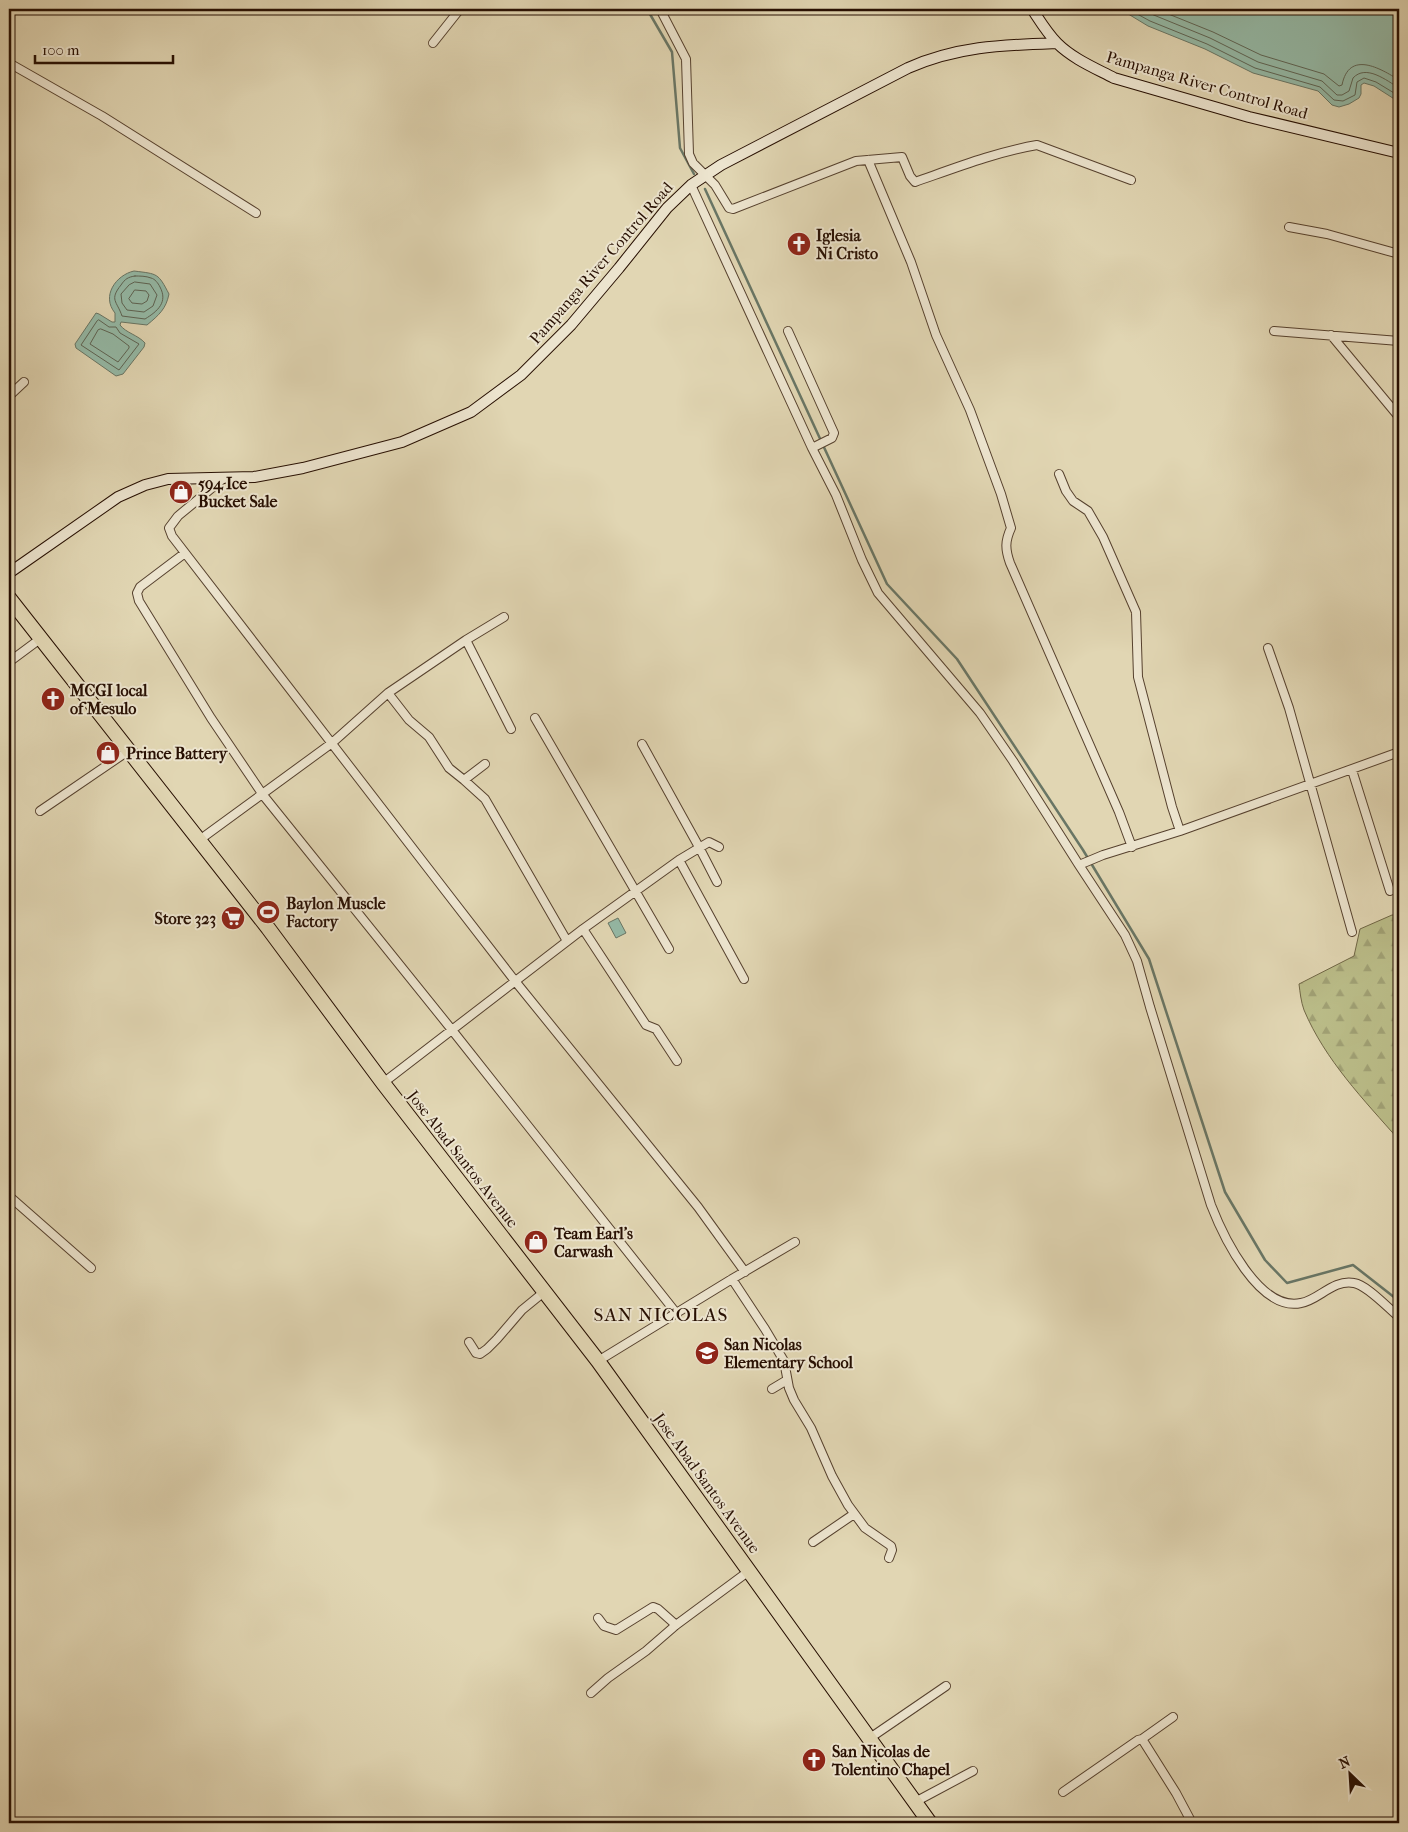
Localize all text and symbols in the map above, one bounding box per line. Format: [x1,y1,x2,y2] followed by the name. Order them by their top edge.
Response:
[35,32,172,64] scale bar
[42,41,80,59] text: 100 m
[1104,47,1310,123] street label: Pampanga River Control Road
[525,178,677,348] street label: Pampanga River Control Road
[816,226,878,263] place label: Iglesia Ni Cristo
[786,231,812,257] church icon: Iglesia Ni Cristo
[198,474,277,511] place label: 594 Ice Bucket Sale
[168,479,194,505] shop icon: 594 Ice Bucket Sale
[69,681,148,718] place label: MCGI local of Mesulo
[40,686,66,712] church icon: MCGI local of Mesulo
[95,740,121,766] shop icon: Prince Battery
[126,744,229,764] place label: Prince Battery
[285,894,386,932] place label: Baylon Muscle Factory
[255,899,281,925] sports icon: Baylon Muscle Factory
[220,905,246,931] supermarket icon: Store 323
[155,909,216,929] place label: Store 323
[402,1085,523,1231] street label: Jose Abad Santos Avenue
[553,1224,633,1261] place label: Team Earl's Carwash
[523,1229,549,1255] shop icon: Team Earl's Carwash
[594,1304,728,1326] district label: SAN NICOLAS
[724,1335,853,1373] place label: San Nicolas Elementary School
[694,1340,720,1366] school or university icon: San Nicolas Elementary School
[648,1407,764,1557] street label: Jose Abad Santos Avenue
[831,1742,951,1780] place label: San Nicolas de Tolentino Chapel
[801,1747,827,1773] church icon: San Nicolas de Tolentino Chapel
[1326,1750,1376,1800] north arrow
[1336,1753,1353,1773] text: N

